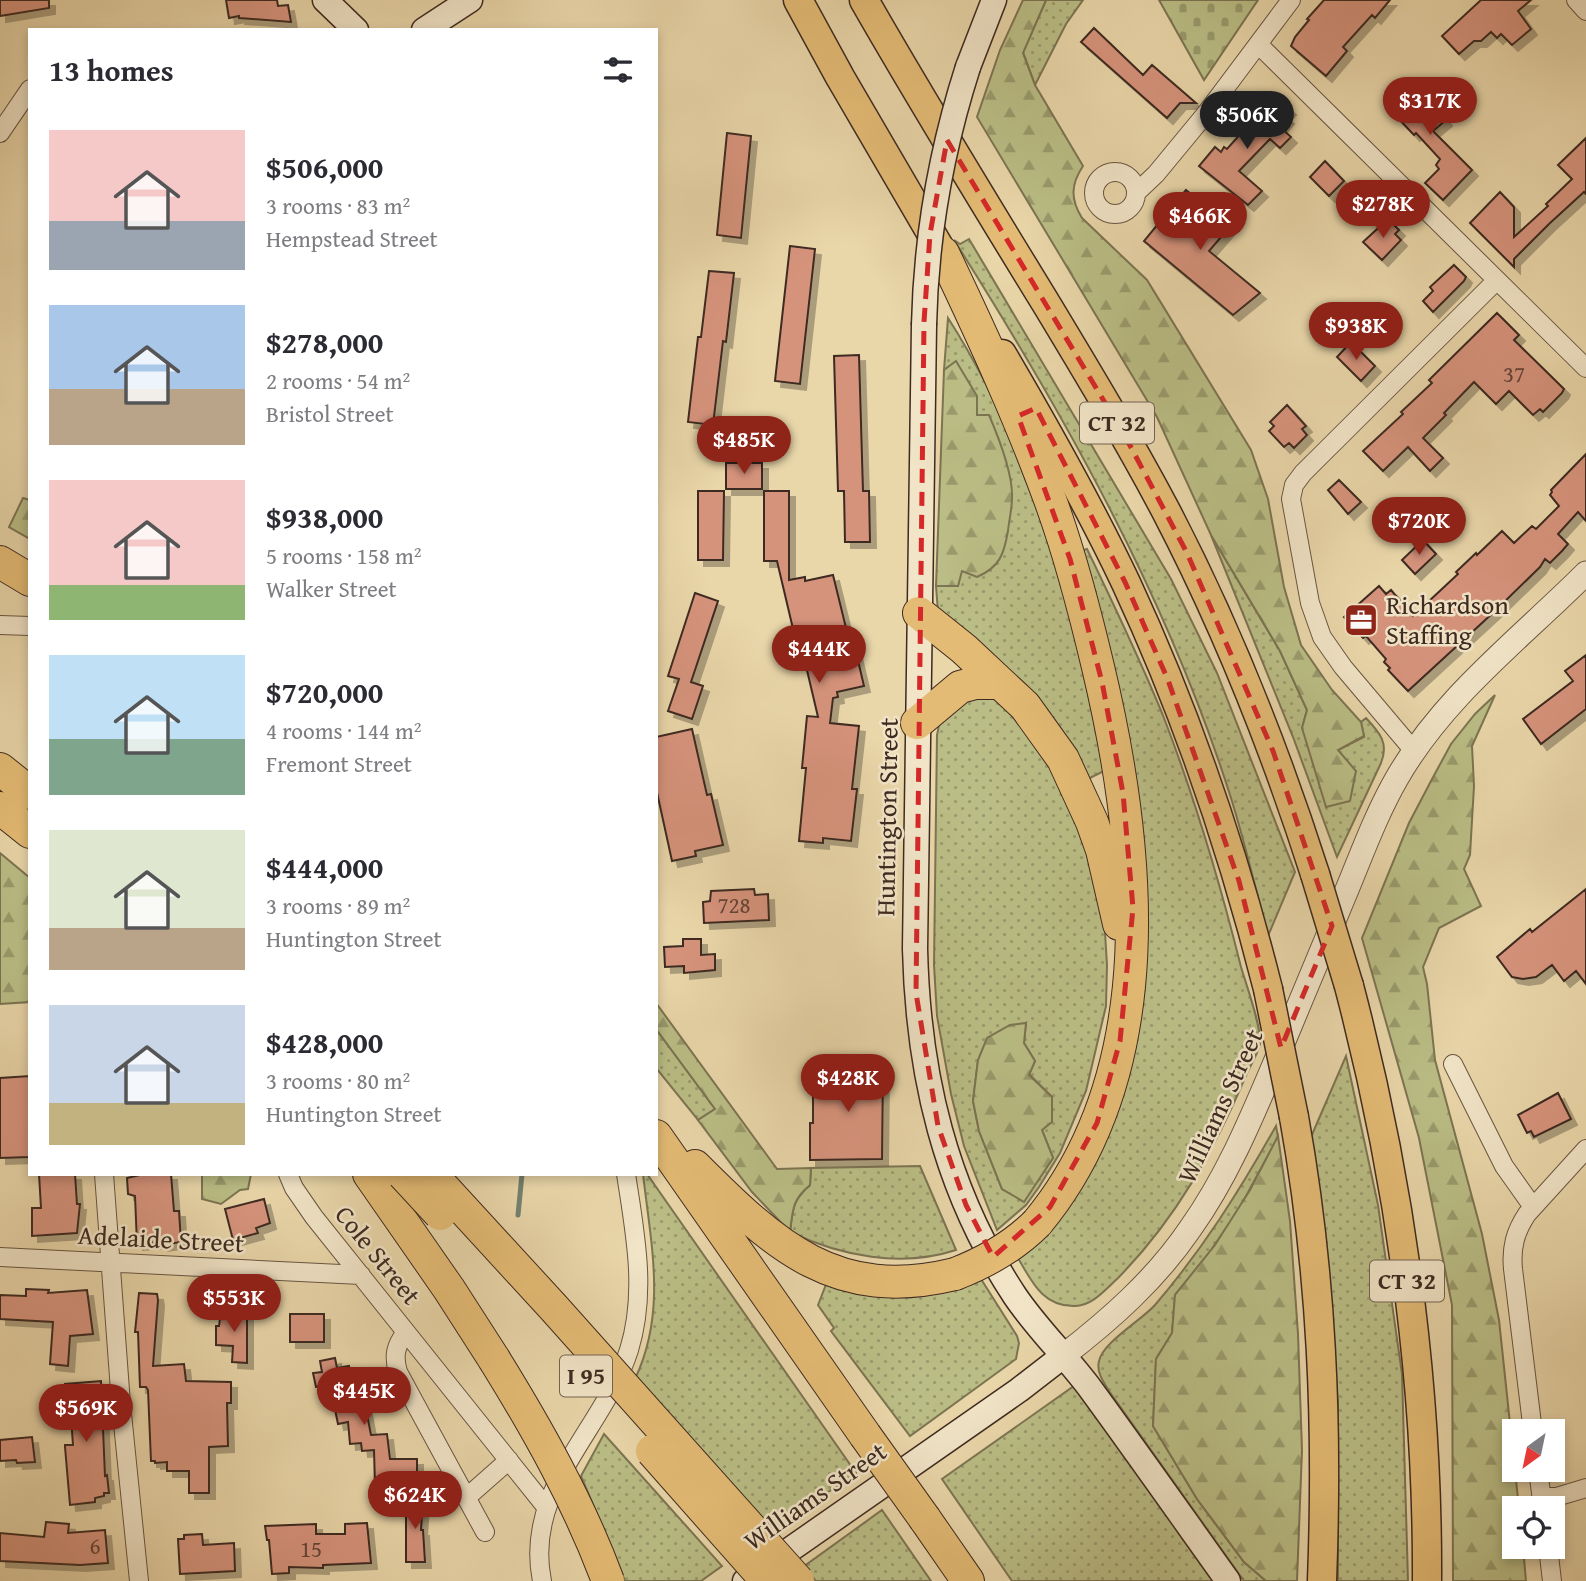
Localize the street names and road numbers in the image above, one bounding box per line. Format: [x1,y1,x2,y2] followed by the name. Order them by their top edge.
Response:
[1080,402,1154,444] road number: CT 32
[865,717,908,917] street label: Huntington Street
[1167,1022,1272,1190] street label: Williams Street
[326,1196,431,1313] street label: Cole Street
[77,1215,245,1262] street label: Adelaide Street
[1370,1260,1444,1302] road number: CT 32
[560,1356,612,1396] road number: I 95
[735,1432,894,1559] street label: Williams Street

